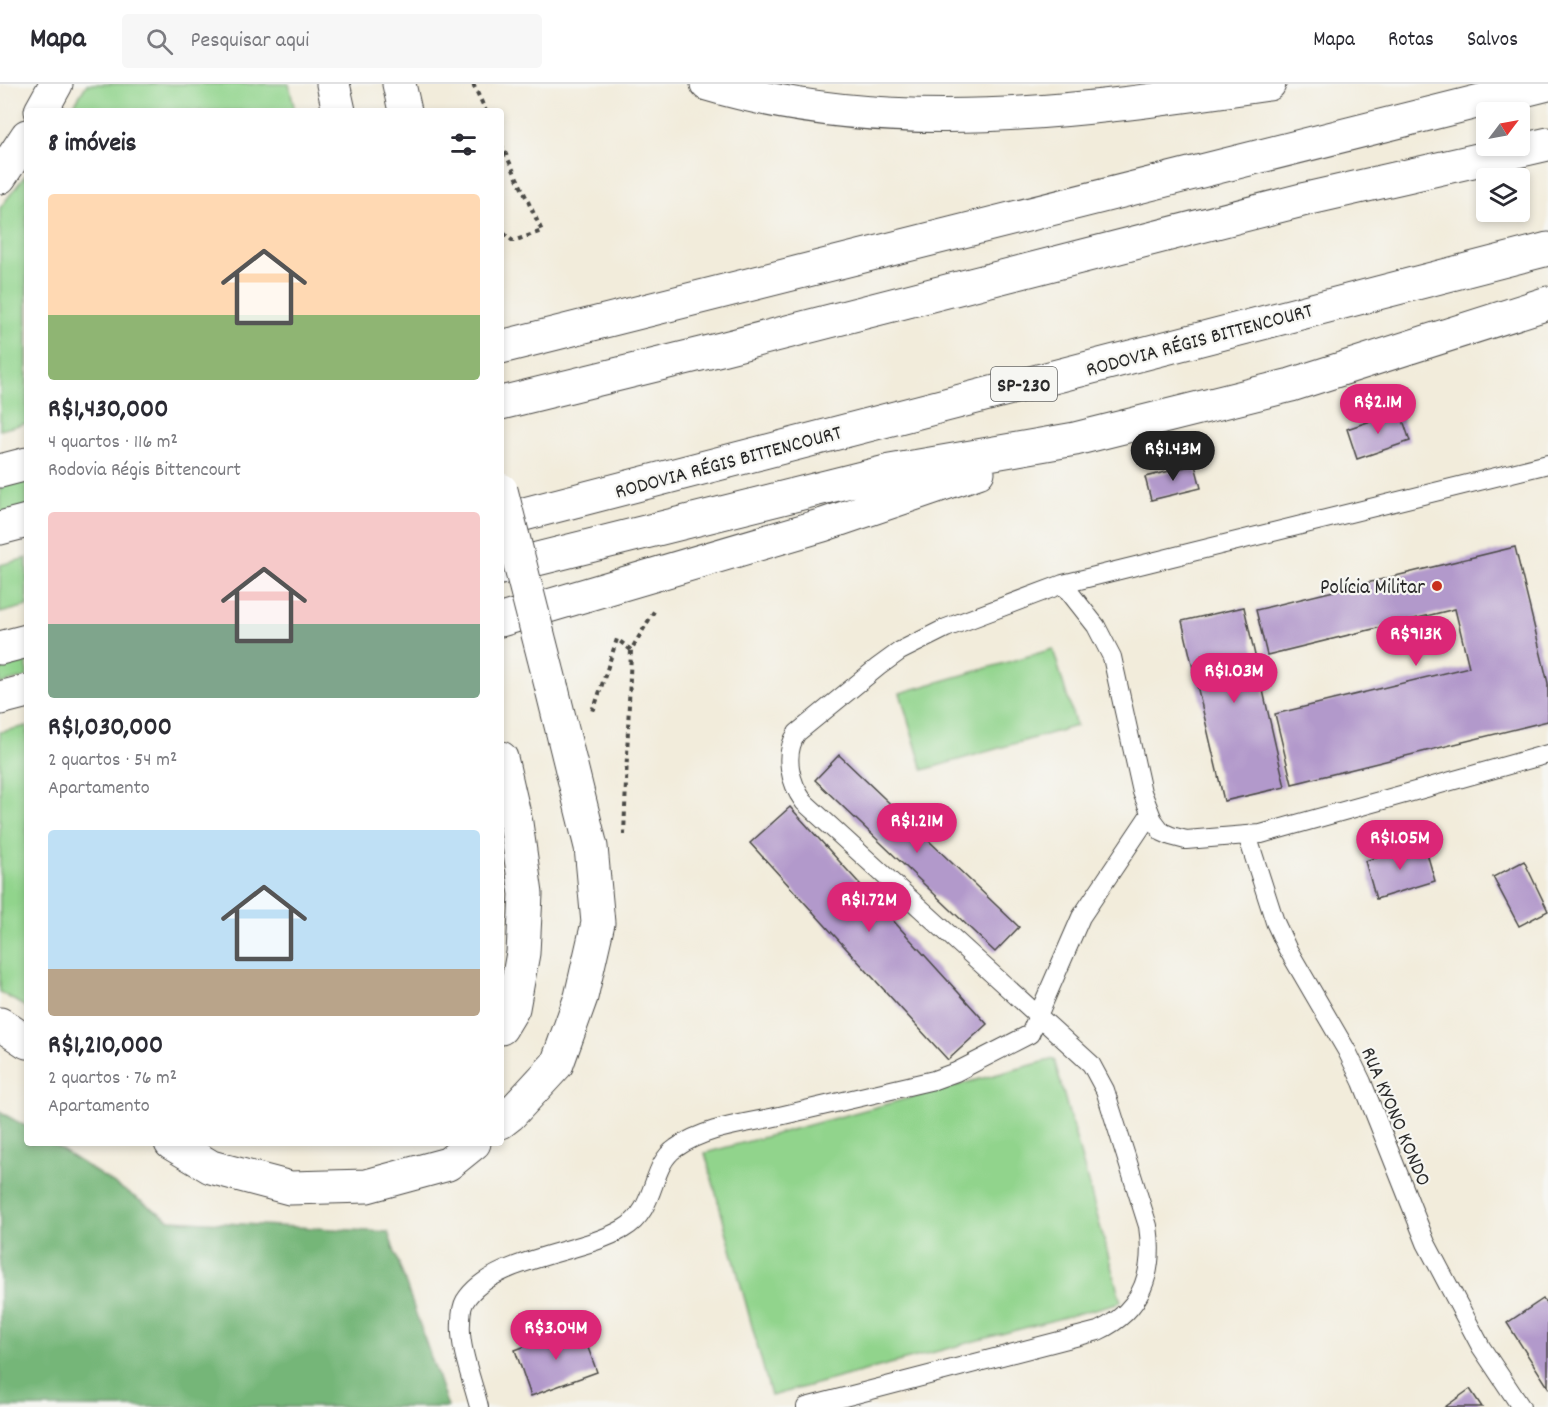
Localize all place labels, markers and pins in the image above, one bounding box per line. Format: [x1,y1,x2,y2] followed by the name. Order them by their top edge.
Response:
[1329,384,1427,435] pin: R$2.1M
[1118,431,1228,482] pin: R$1.43M
[1320,574,1425,604] place label: Polícia Militar
[1430,579,1444,593] marker: Polícia Militar
[1367,616,1465,667] pin: R$913K
[1179,653,1289,704] pin: R$1.03M
[862,803,972,854] pin: R$1.21M
[1345,820,1455,871] pin: R$1.05M
[814,882,924,933] pin: R$1.72M
[501,1310,611,1361] pin: R$3.04M

